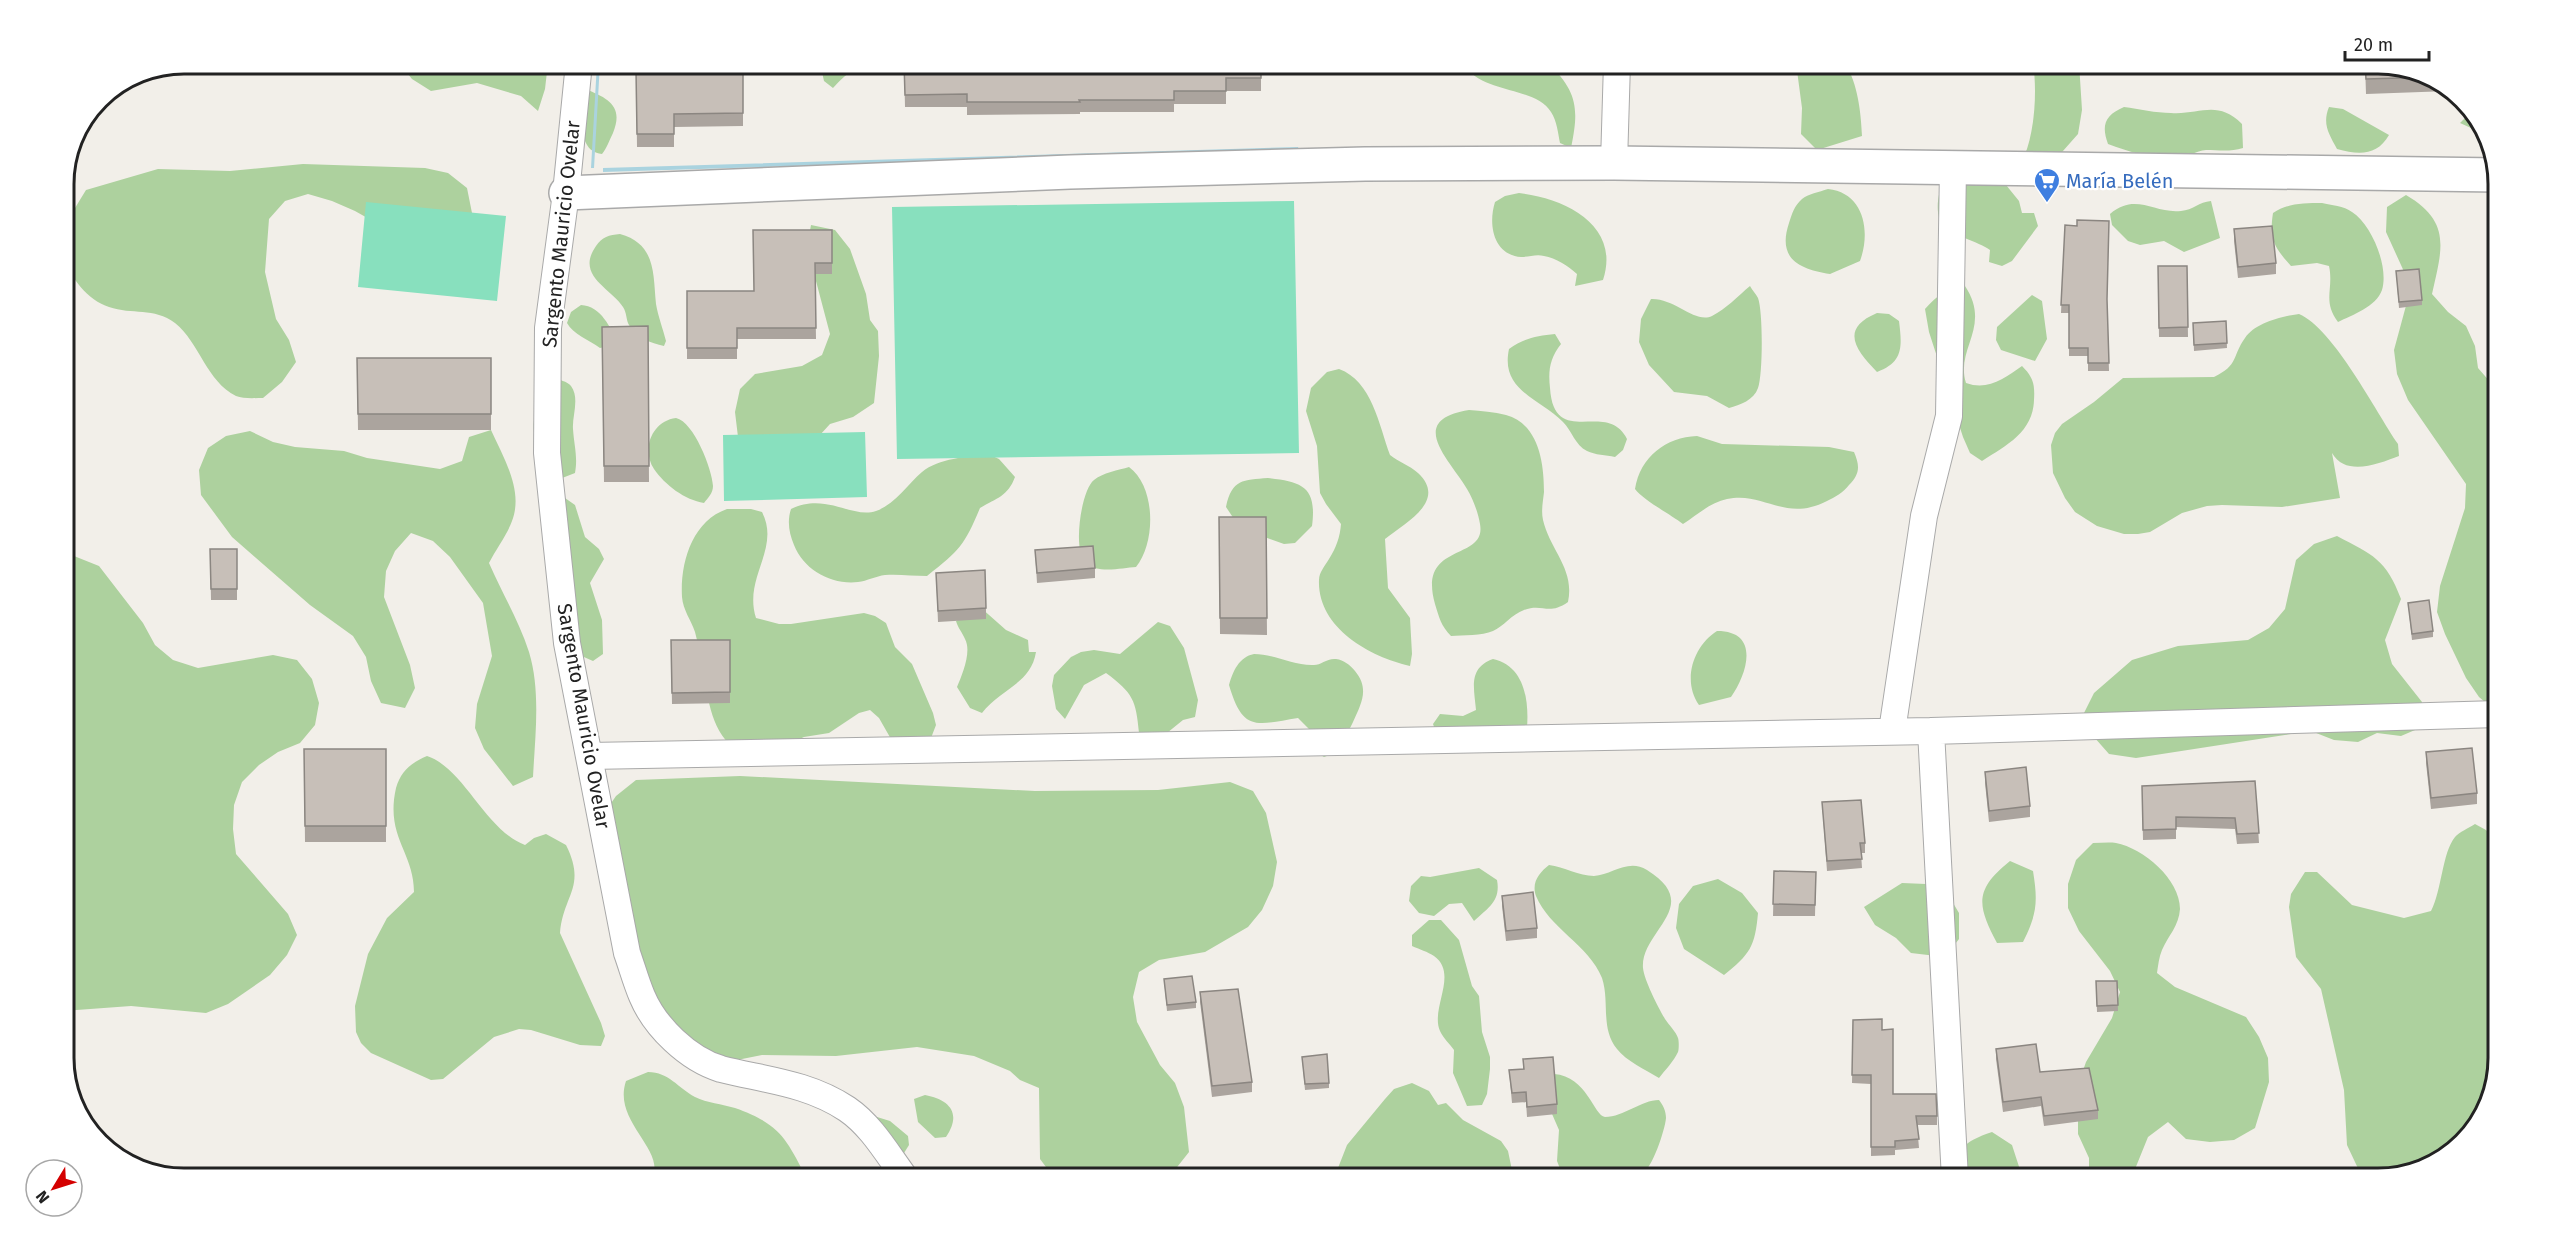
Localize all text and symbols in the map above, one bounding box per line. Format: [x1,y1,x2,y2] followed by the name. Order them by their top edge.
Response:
[2345,24,2429,62] scale bar
[2354,34,2393,56] text: 20 m
[537,119,585,349] street label: Sargento Mauricio Ovelar
[2032,166,2062,204] supermarket icon: María Belén
[2066,169,2173,193] place label: María Belén
[552,602,616,831] street label: Sargento Mauricio Ovelar
[24,1158,84,1218] north arrow
[32,1187,53,1207] text: N

